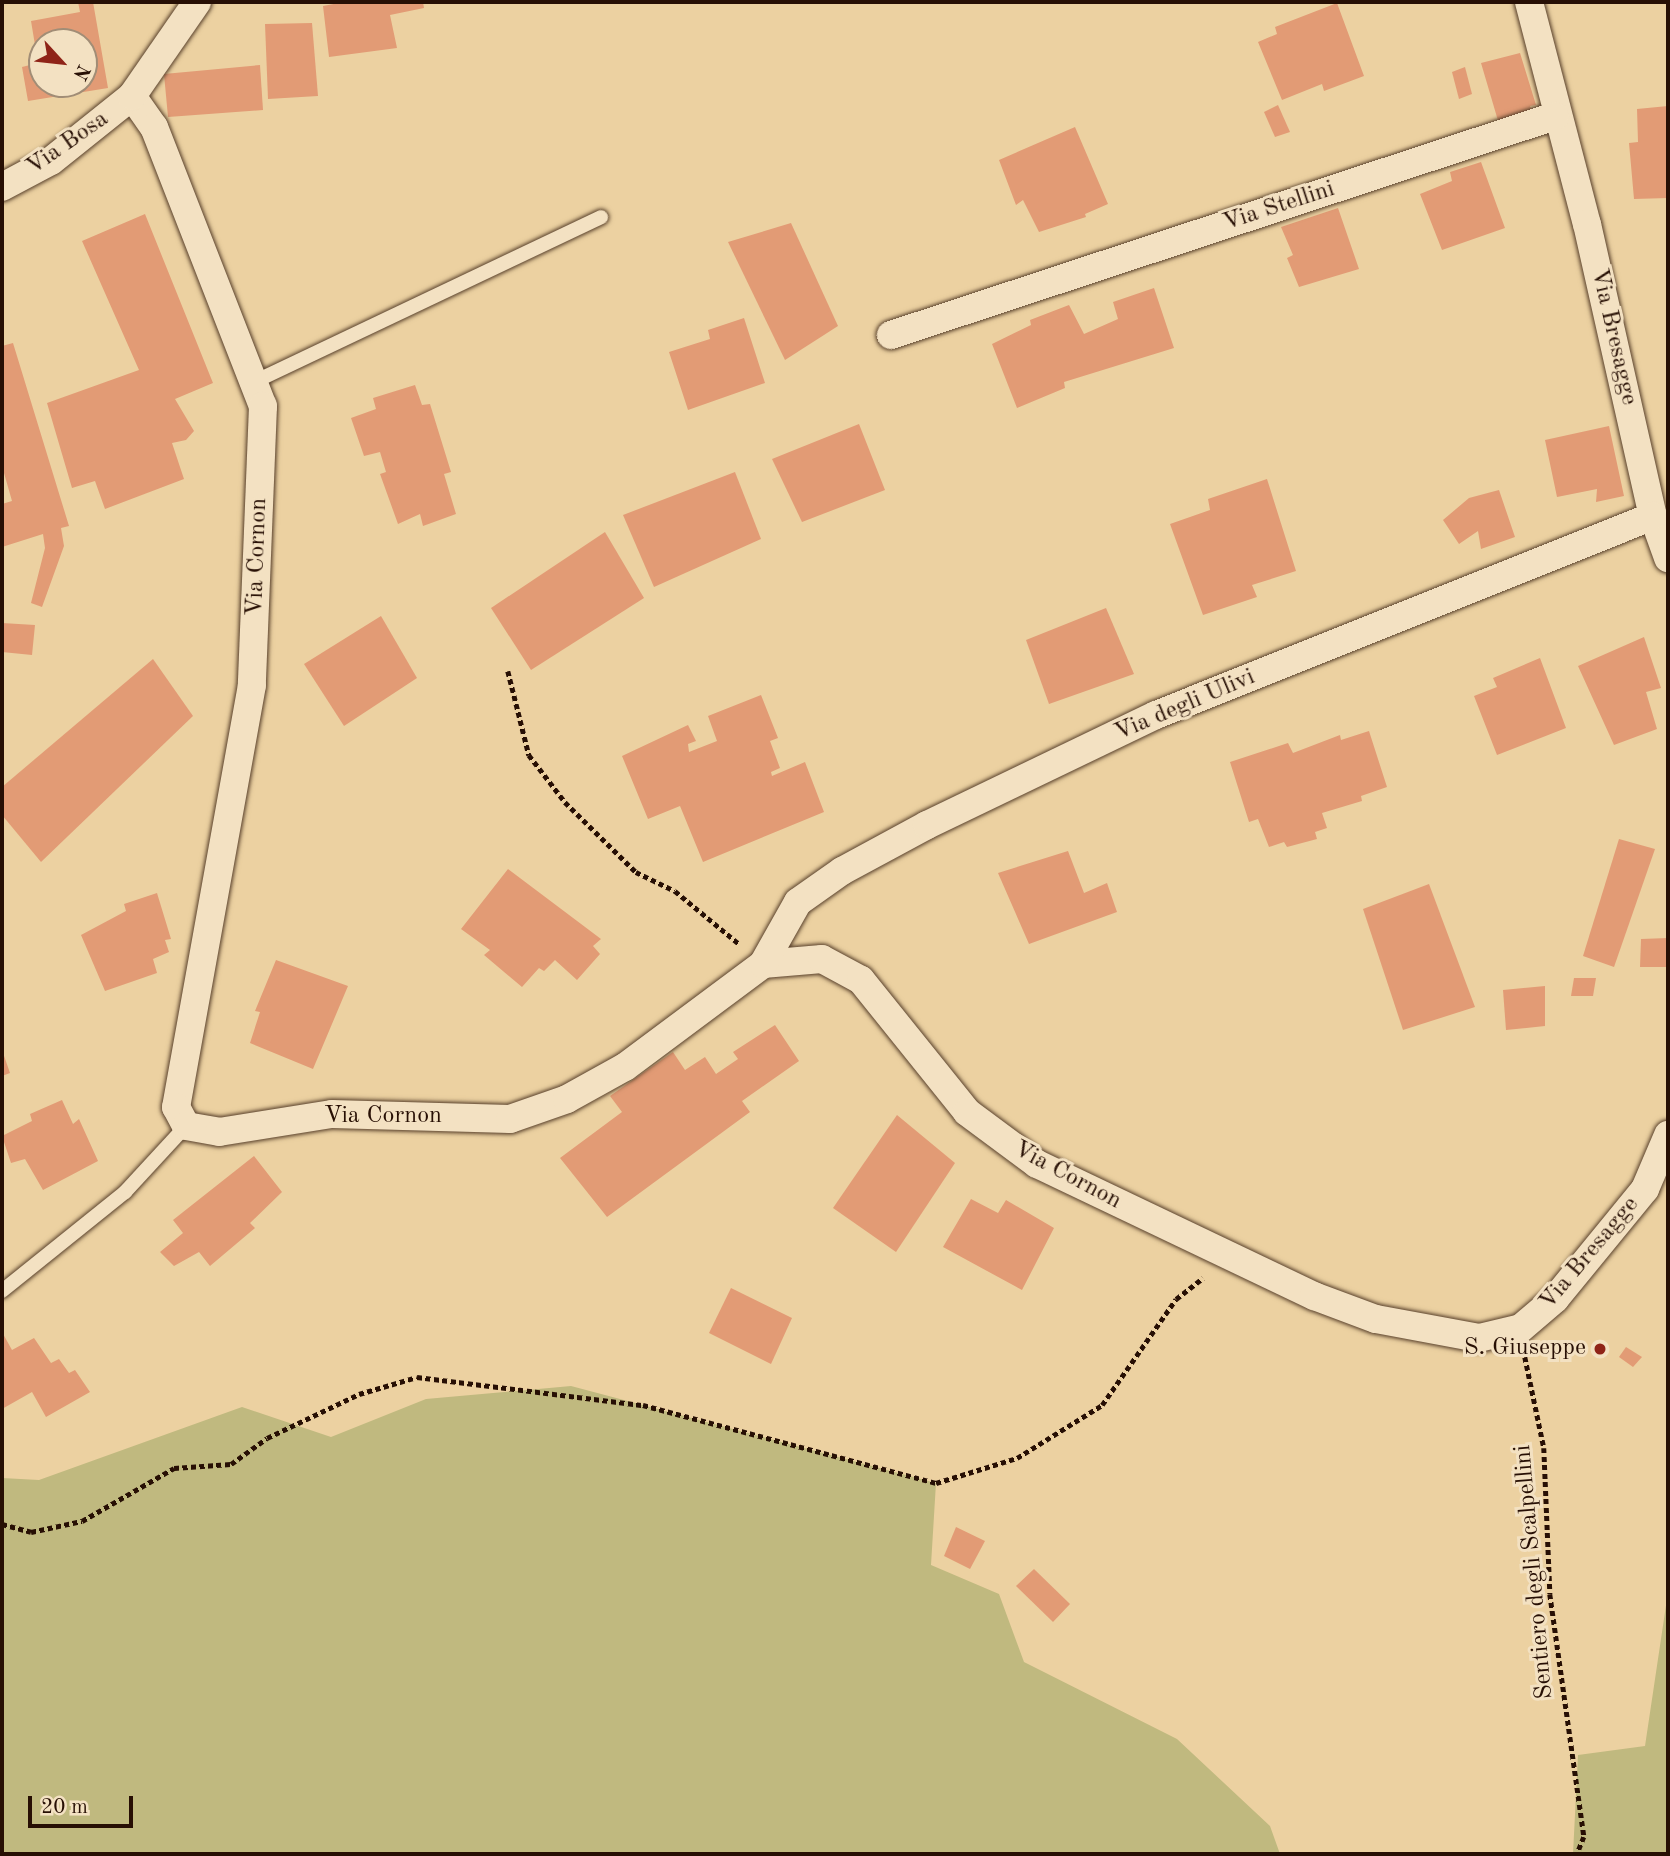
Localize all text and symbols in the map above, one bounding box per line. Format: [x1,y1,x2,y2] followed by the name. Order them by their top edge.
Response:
[28,28,98,98] north arrow
[69,61,92,83] text: N
[22,105,114,183] street label: Via Bosa
[1220,175,1338,239] street label: Via Stellini
[1583,266,1643,408] street label: Via Bresagge
[242,497,274,617] street label: Via Cornon
[1111,664,1259,748] street label: Via degli Ulivi
[324,1103,442,1131] street label: Via Cornon
[1008,1136,1126,1216] street label: Via Cornon
[1534,1191,1646,1317] street label: Via Bresagge
[1464,1335,1586,1363] place label: S. Giuseppe
[1592,1341,1608,1357] marker: S. Giuseppe
[1510,1443,1560,1701] street label: Sentiero degli Scalpellini
[32,1783,136,1827] scale bar
[41,1797,88,1818] text: 20 m

